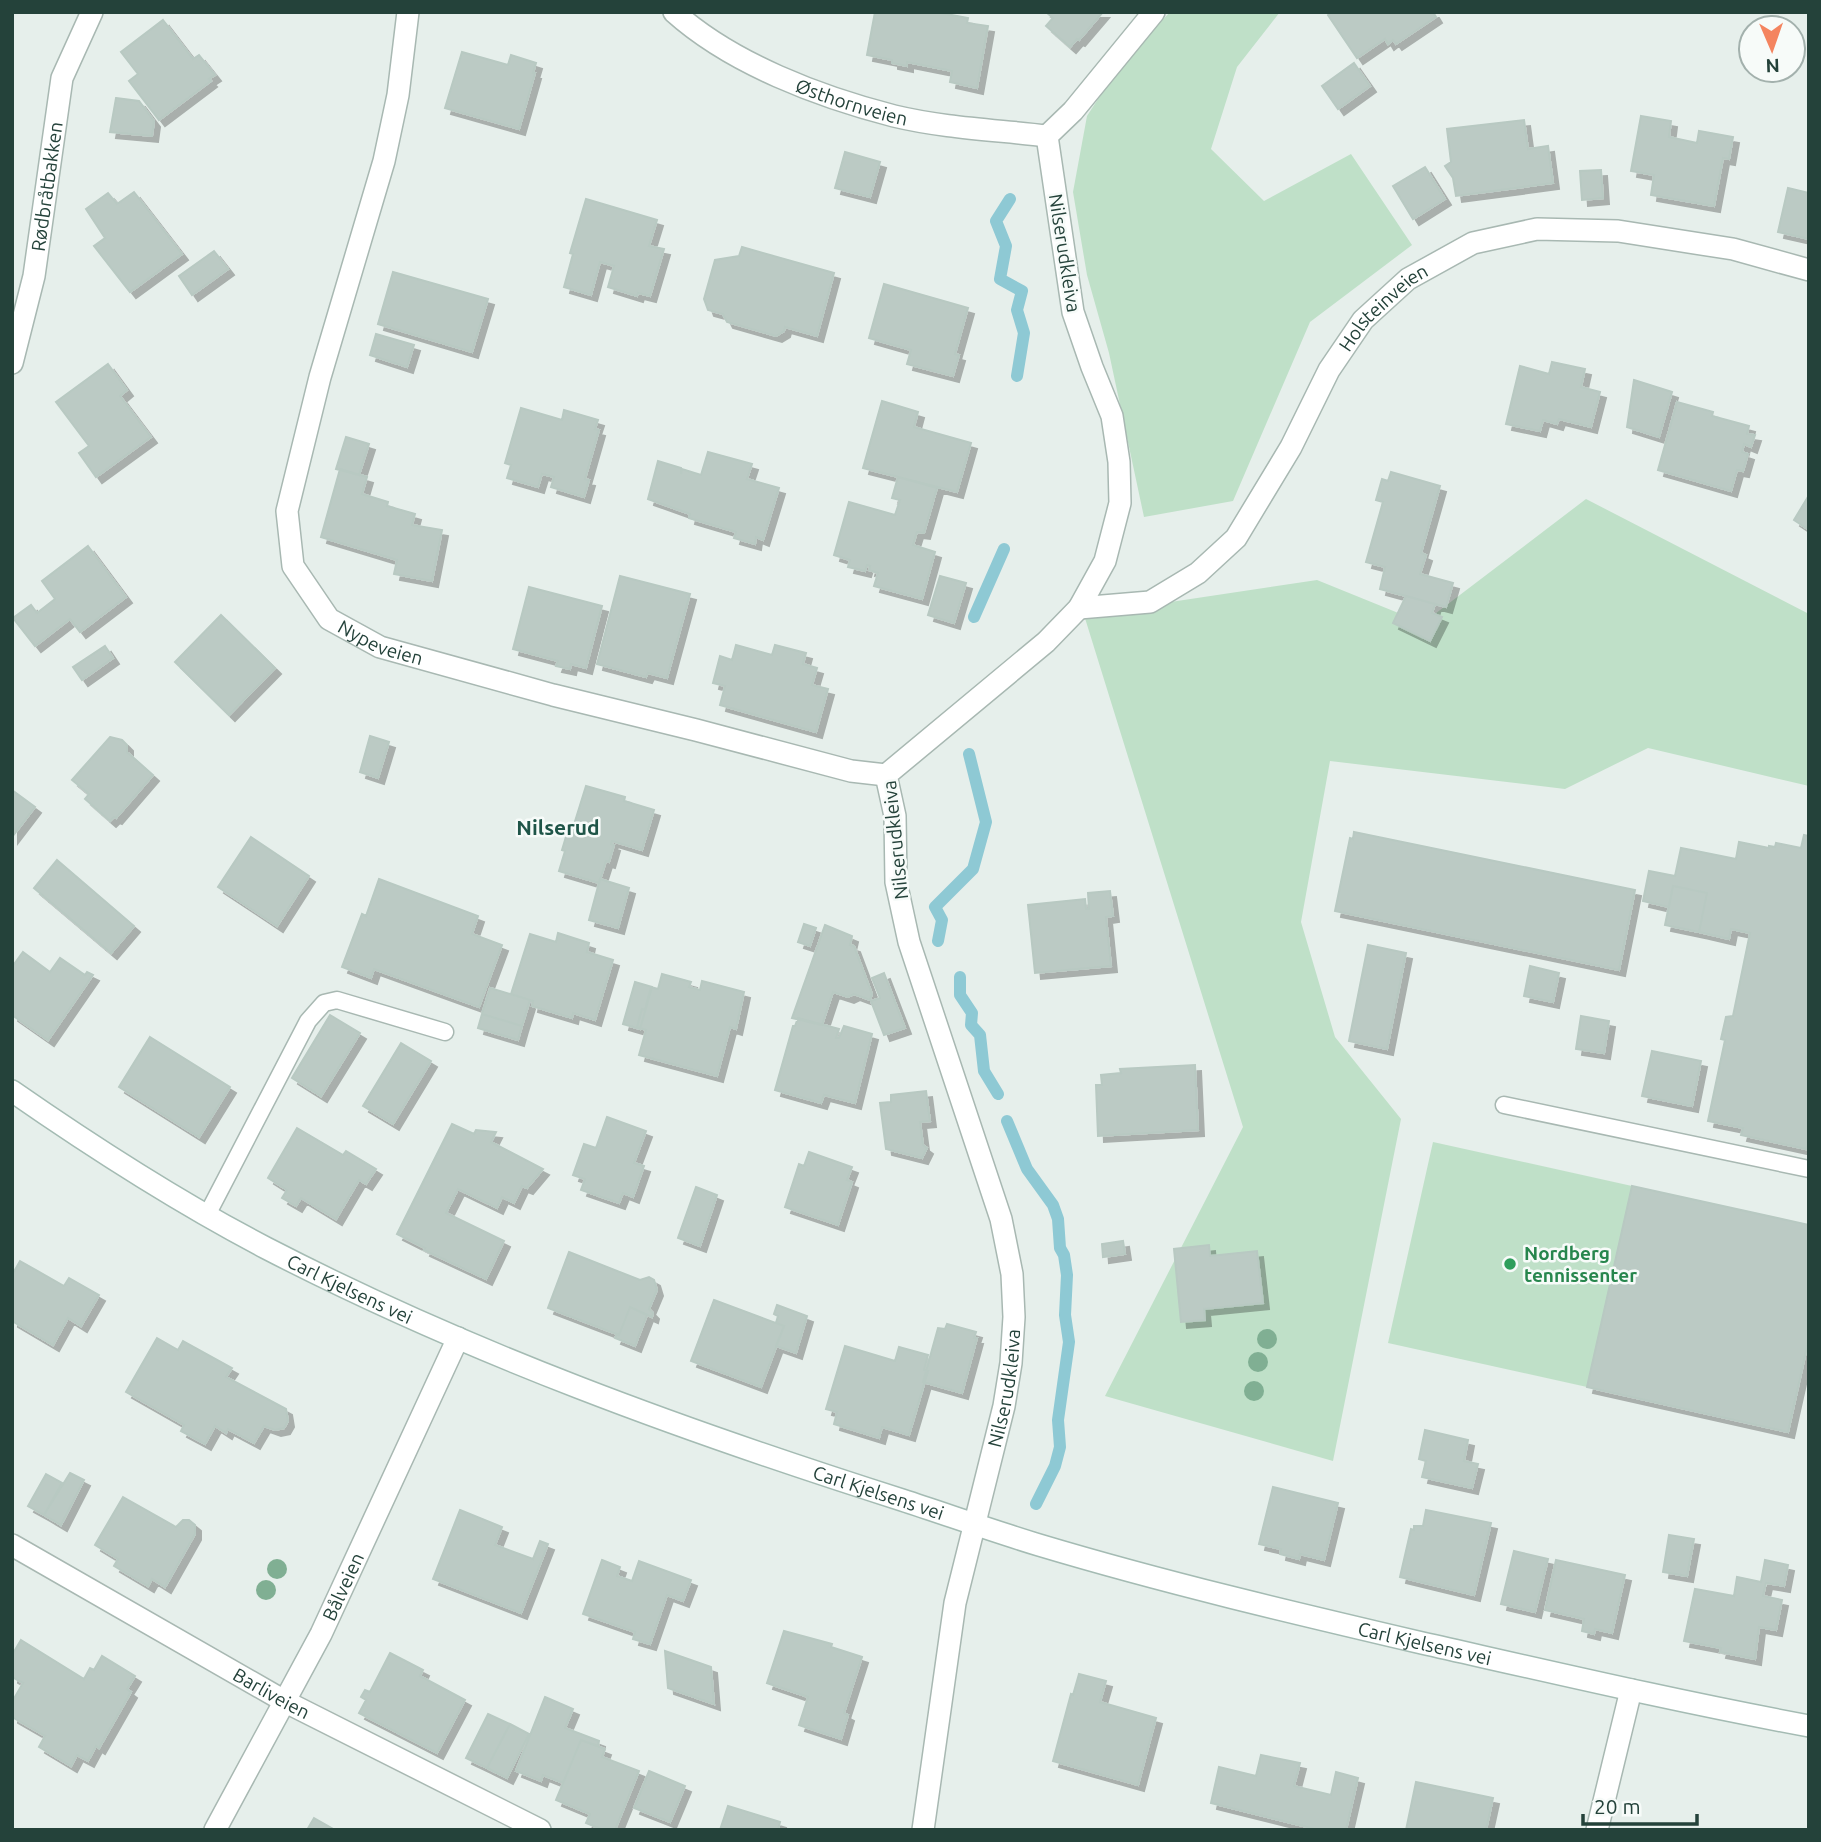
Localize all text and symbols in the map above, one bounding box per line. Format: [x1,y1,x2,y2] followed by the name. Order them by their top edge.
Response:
[1737,14,1807,84] north arrow
[1765,55,1780,77] text: N
[793,74,910,130] street label: Østhornveien
[27,120,67,253] street label: Rødbråtbakken
[1045,192,1085,314] street label: Nilserudkleiva
[1334,259,1432,355] street label: Holsteinveien
[334,615,425,669] street label: Nypeveien
[878,779,912,901] street label: Nilserudkleiva
[516,815,600,839] district label: Nilserud
[1524,1242,1637,1286] place label: Nordberg tennissenter
[283,1250,416,1328] street label: Carl Kjelsens vei
[1502,1256,1518,1272] marker: Nordberg tennissenter
[983,1328,1024,1450] street label: Nilserudkleiva
[810,1461,947,1524] street label: Carl Kjelsens vei
[318,1549,368,1624] street label: Bålveien
[1356,1617,1494,1669] street label: Carl Kjelsens vei
[229,1663,314,1723] street label: Barliveien
[1583,1783,1697,1827] scale bar
[1594,1794,1641,1818] text: 20 m

